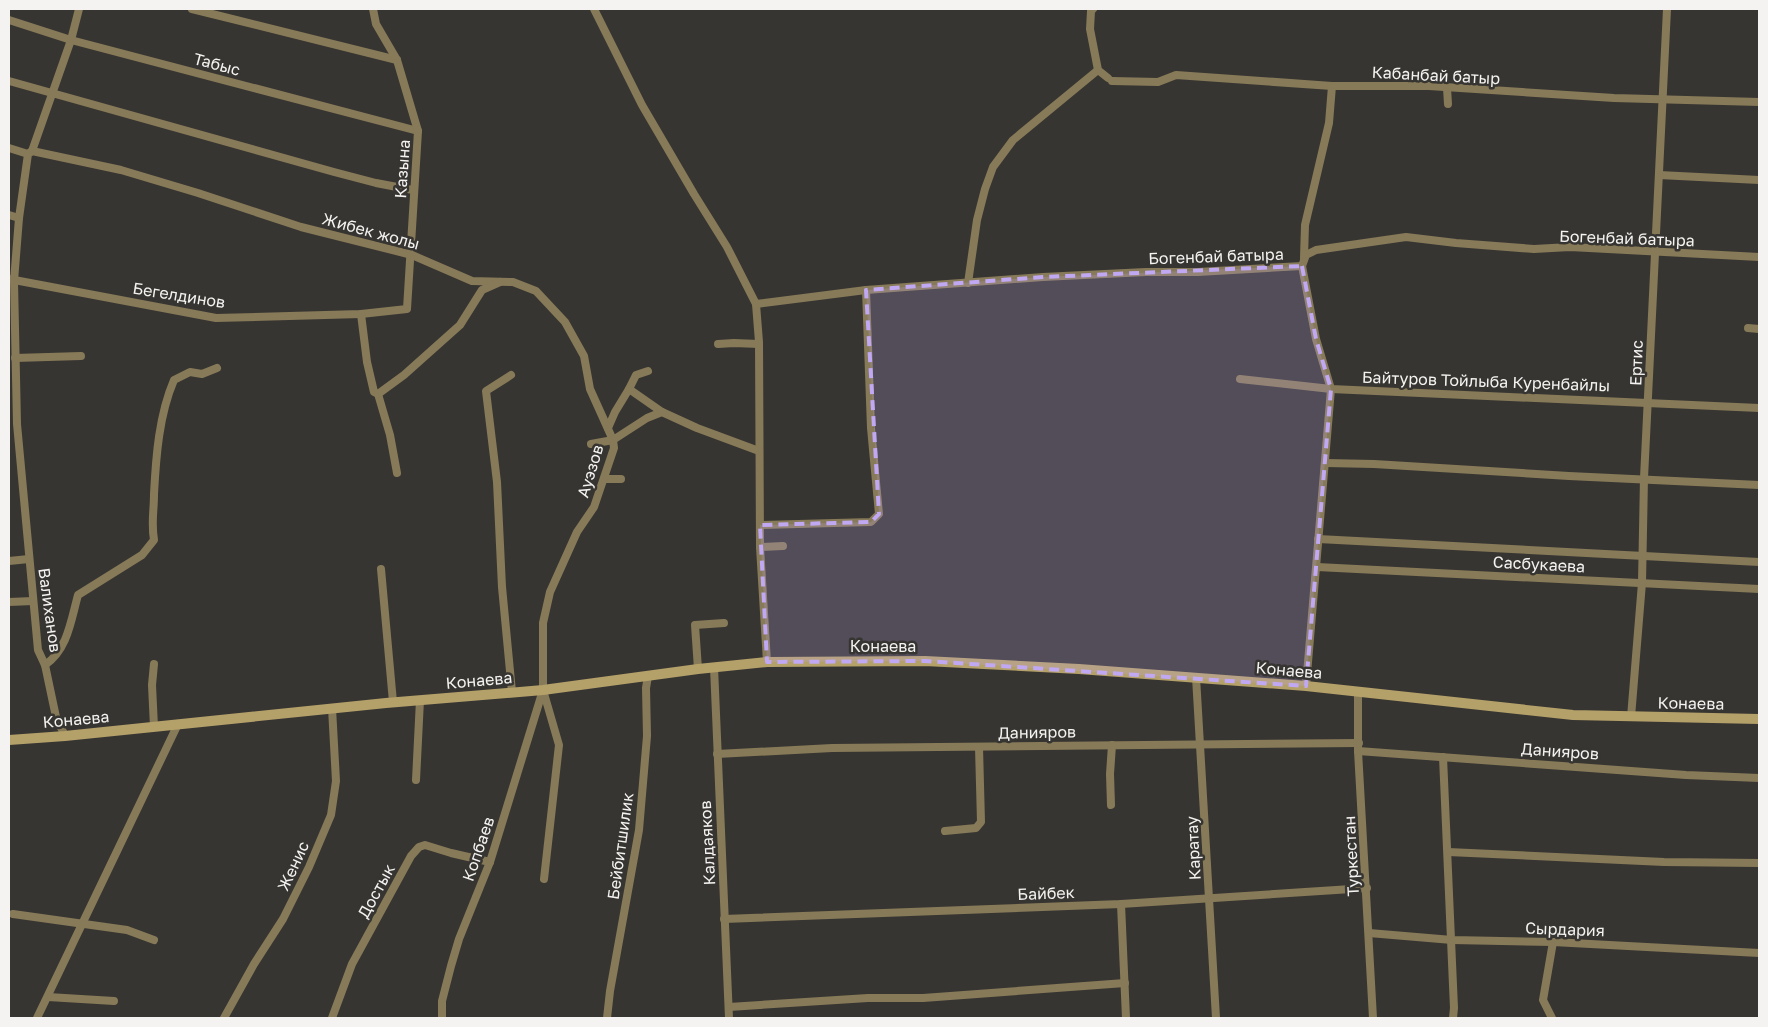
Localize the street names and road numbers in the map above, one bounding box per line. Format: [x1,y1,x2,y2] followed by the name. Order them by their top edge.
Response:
[191,48,243,80] street label: Табыс
[1371,62,1501,88] street label: Кабанбай батыр
[390,139,414,199] street label: Казына
[320,208,422,254] street label: Жибек жолы
[1559,226,1695,250] street label: Богенбай батыра
[1148,244,1284,268] street label: Богенбай батыра
[131,278,227,312] street label: Бегелдинов
[1625,340,1647,386] street label: Ертис
[1362,367,1610,395] street label: Байтуров Тойлыба Куренбайлы
[573,442,607,500] street label: Ауэзов
[1492,552,1586,576] street label: Сасбукаева
[34,567,66,653] street label: Валиханов
[850,636,916,656] street label: Конаева
[1255,657,1323,683] street label: Конаева
[445,667,513,693] street label: Конаева
[1658,692,1724,714] street label: Конаева
[42,706,110,732] street label: Конаева
[998,721,1076,743] street label: Данияров
[1520,738,1600,764] street label: Данияров
[603,791,637,901] street label: Бейбитшилик
[695,800,719,886] street label: Калдаяков
[458,814,498,884] street label: Копбаев
[1181,815,1205,880] street label: Каратау
[1339,815,1363,897] street label: Туркестан
[273,838,313,894] street label: Женис
[353,861,399,921] street label: Достык
[1017,882,1075,904] street label: Байбек
[1525,918,1605,940] street label: Сырдария

